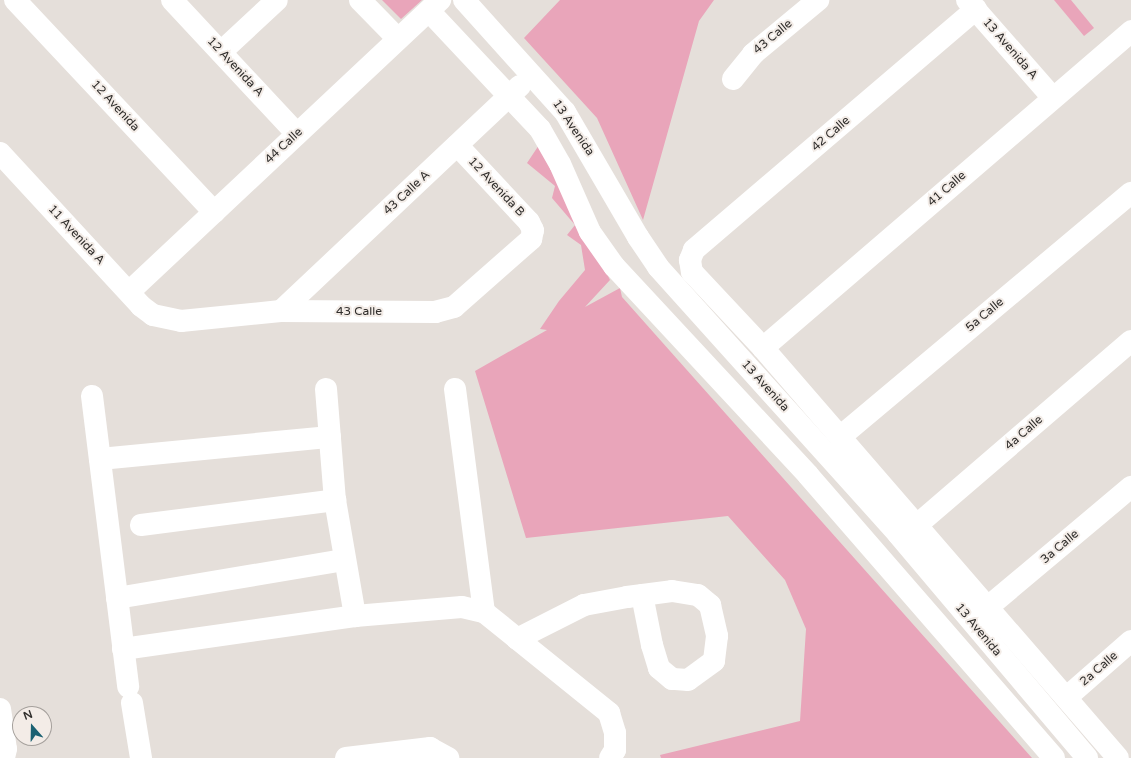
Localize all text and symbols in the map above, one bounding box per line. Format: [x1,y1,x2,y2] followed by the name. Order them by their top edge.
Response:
[979,15,1041,83] street label: 13 Avenida A
[751,17,795,57] street label: 43 Calle
[204,34,266,100] street label: 12 Avenida A
[88,78,142,134] street label: 12 Avenida
[549,97,597,159] street label: 13 Avenida
[809,113,853,155] street label: 42 Calle
[262,125,306,167] street label: 44 Calle
[465,154,527,220] street label: 12 Avenida B
[381,168,433,218] street label: 43 Calle A
[925,168,969,210] street label: 41 Calle
[45,202,107,268] street label: 11 Avenida A
[963,295,1007,335] street label: 5a Calle
[336,305,382,319] street label: 43 Calle
[738,357,792,415] street label: 13 Avenida
[1002,413,1046,453] street label: 4a Calle
[1038,527,1082,567] street label: 3a Calle
[952,601,1004,659] street label: 13 Avenida
[1077,649,1121,689] street label: 2a Calle
[12,706,52,746] north arrow
[22,708,34,723] text: N

